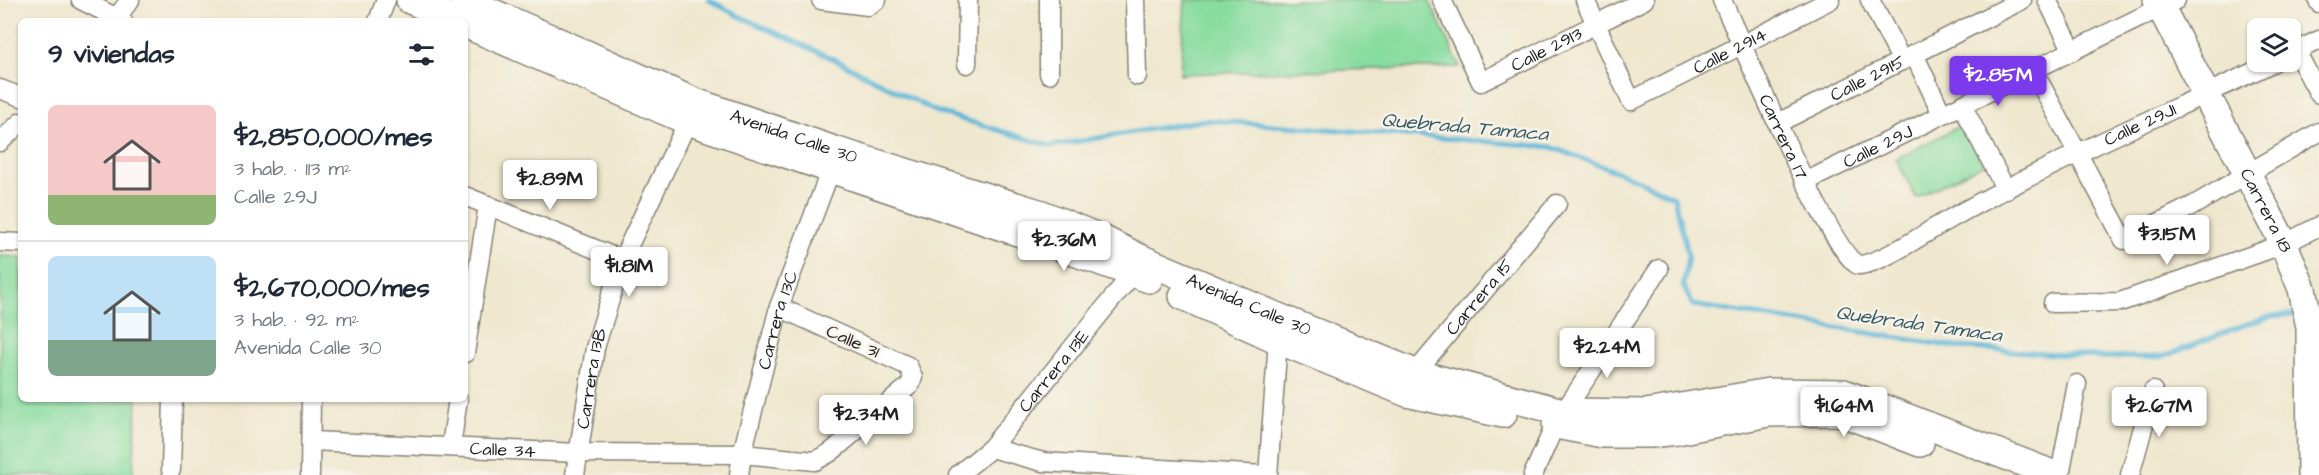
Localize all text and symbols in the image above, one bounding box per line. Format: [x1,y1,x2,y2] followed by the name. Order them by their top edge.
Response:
[2247,18,2301,72] map controls
[2247,18,2301,72] button: layers
[1507,21,1587,78] street label: Calle 29I3
[1689,22,1772,80] street label: Calle 29I4
[48,36,175,72] text: 9 viviendas
[405,38,438,71] icon: filters
[1826,49,1909,108] street label: Calle 29I5
[1949,56,2047,107] pin: $2.85M
[1963,61,2033,89] text: $2.85M
[1753,90,1814,184] street label: Carrera 17
[2100,97,2180,152] street label: Calle 29J1
[727,103,860,170] street label: Avenida Calle 30
[1380,106,1550,148] water label: Quebrada Tamaca
[234,119,433,155] text: $2,850,000/mes
[1839,119,1917,174] street label: Calle 29J
[96,129,168,201] icon: home
[234,155,352,183] text: 3 hab. · 113 m²
[501,160,599,211] pin: $2.89M
[2234,164,2298,256] street label: Carrera 18
[517,165,583,193] text: $2.89M
[234,183,317,211] text: Calle 29J
[2118,215,2216,266] pin: $3.15M
[2138,220,2196,248] text: $3.15M
[1015,221,1113,272] pin: $2.36M
[1032,226,1096,254] text: $2.36M
[580,247,678,298] pin: $1.81M
[605,252,653,280] text: $1.81M
[1440,253,1519,341] street label: Carrera 15
[752,267,805,372] street label: Carrera 13C
[1183,267,1315,342] street label: Avenida Calle 30
[234,270,430,306] text: $2,670,000/mes
[96,280,168,352] icon: home
[1834,298,2004,350] water label: Quebrada Tamaca
[234,306,359,334] text: 3 hab. · 92 m²
[822,319,883,364] street label: Calle 31
[1013,324,1095,418] street label: Carrera 13E
[570,325,614,431] street label: Carrera 13B
[1558,328,1656,379] pin: $2.24M
[1574,333,1641,361] text: $2.24M
[234,334,382,362] text: Avenida Calle 30
[1795,387,1893,438] pin: $1.64M
[2110,387,2208,438] pin: $2.67M
[1814,392,1874,420] text: $1.64M
[2126,392,2192,420] text: $2.67M
[817,395,915,446] pin: $2.34M
[833,400,899,428] text: $2.34M
[469,436,536,464] street label: Calle 34

